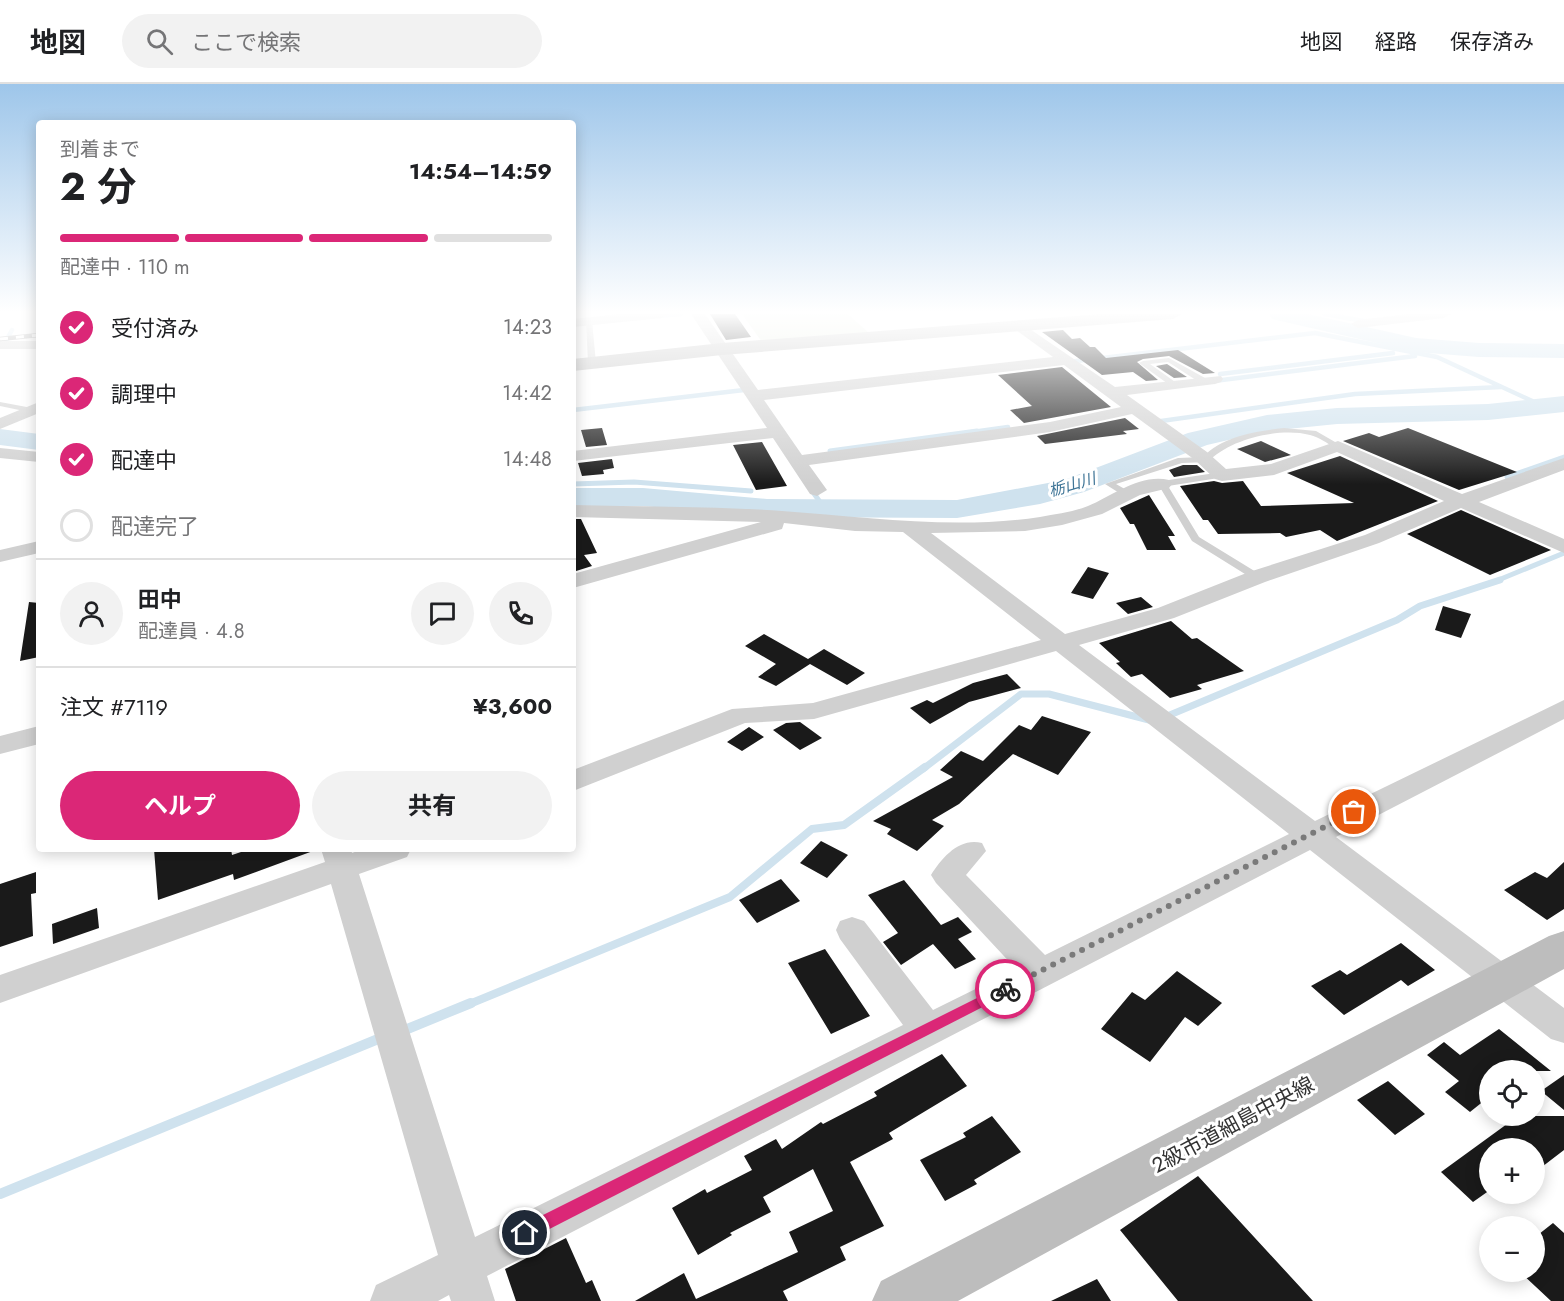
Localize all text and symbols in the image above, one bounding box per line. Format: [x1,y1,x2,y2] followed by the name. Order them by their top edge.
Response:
[122,14,542,68] search box
[30,22,86,63] text: 地図
[143,25,176,58] icon: search
[191,26,301,58] text: ここで検索
[1300,27,1342,57] text: 地図
[1375,27,1417,57] text: 経路
[1450,27,1534,57] text: 保存済み
[60,135,140,164] text: 到着まで
[409,155,552,187] text: 14:54–14:59
[60,158,136,215] text: 2 分
[60,253,190,282] text: 配達中 · 110 m
[60,311,93,344] icon: check
[111,312,199,344] text: 受付済み
[503,313,552,342] text: 14:23
[60,377,93,410] icon: check
[111,378,177,410] text: 調理中
[502,379,552,408] text: 14:42
[60,443,93,476] icon: check
[111,444,177,476] text: 配達中
[503,445,552,474] text: 14:48
[1046,466,1100,502] water label: 栃山川
[111,510,199,542] text: 配達完了
[60,582,123,645] button: person
[411,582,474,645] button: chat
[489,582,552,645] button: phone
[138,583,182,615] text: 田中
[138,617,245,646] text: 配達員 · 4.8
[473,690,552,722] text: ¥3,600
[60,691,168,723] text: 注文 #7119
[60,771,300,840] button: ヘルプ
[312,771,552,840] button: 共有
[1328,786,1379,837] pin
[1337,795,1370,828] icon: bag
[975,959,1035,1019] courier
[989,973,1022,1006] icon: bike
[1479,1060,1545,1282] map controls
[1479,1060,1545,1126] button: locate
[1147,1070,1319,1180] street label: 2級市道細島中央線
[1479,1138,1545,1204] button: +
[499,1207,550,1258] pin
[508,1216,541,1249] icon: home
[1479,1216,1545,1282] button: −

